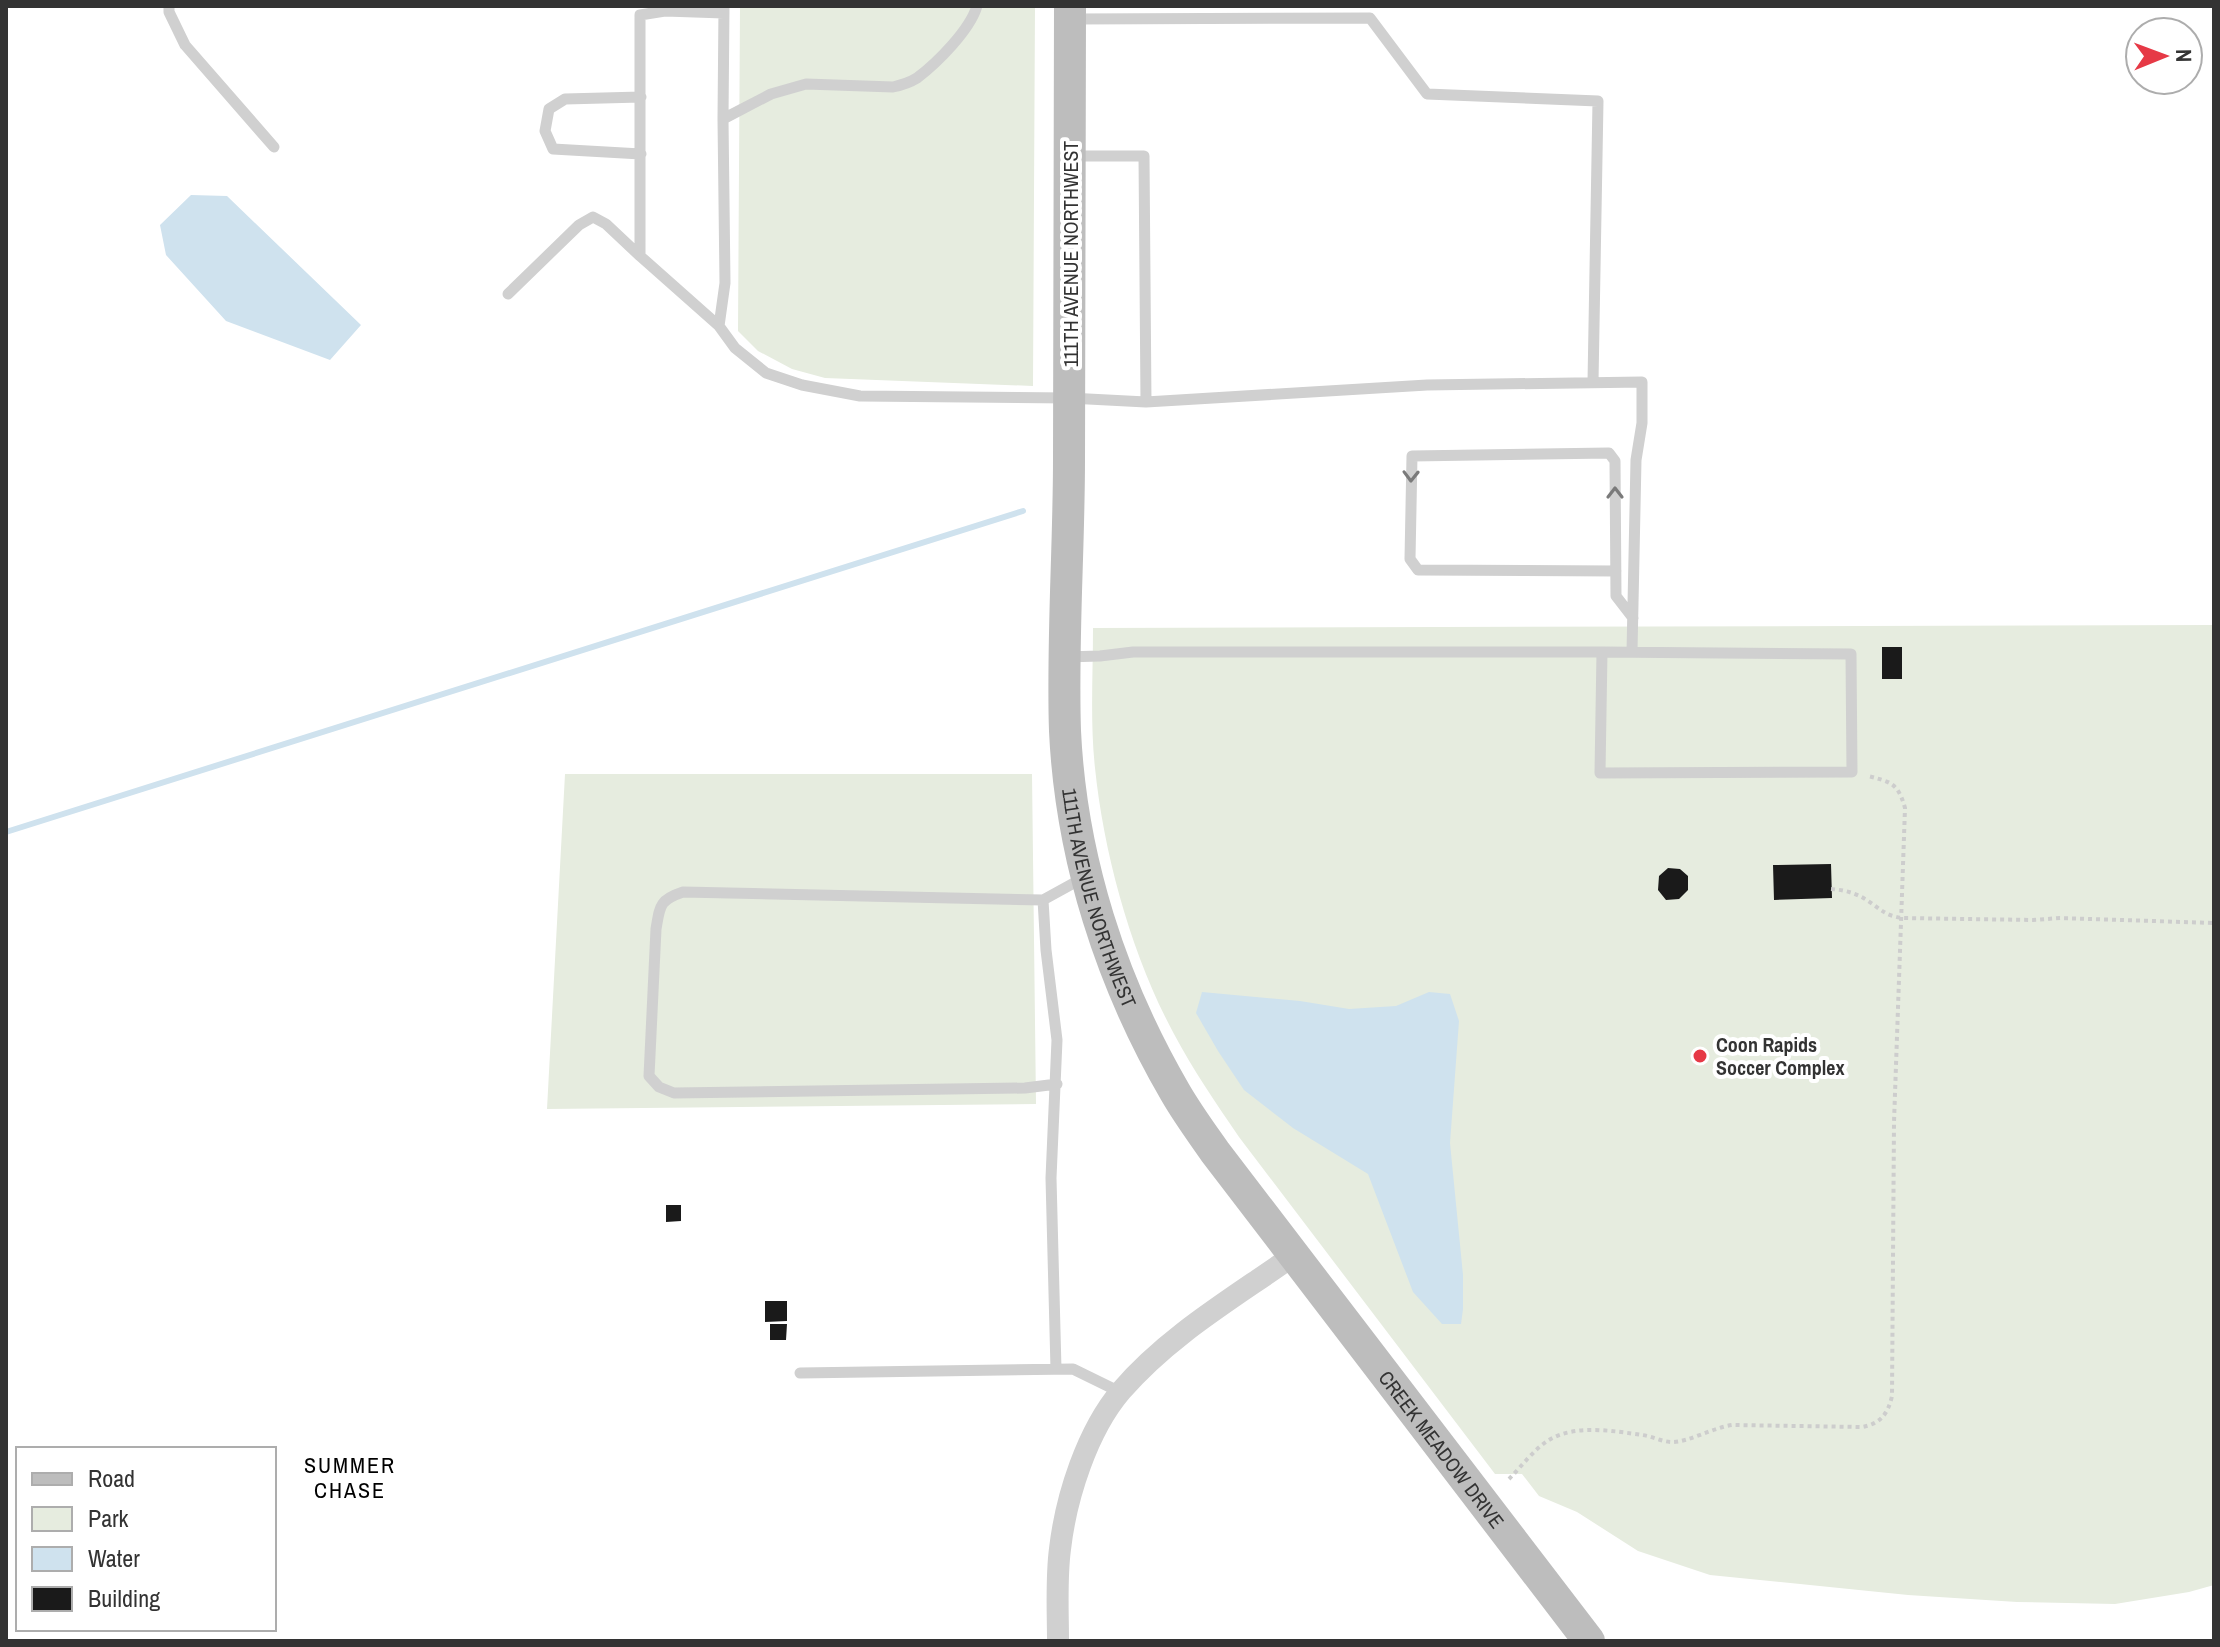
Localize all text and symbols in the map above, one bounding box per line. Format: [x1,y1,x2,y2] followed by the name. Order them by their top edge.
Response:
[2124,16,2204,96] north arrow
[2169,49,2199,62] text: N
[1057,141,1084,367] street label: 111TH AVENUE NORTHWEST
[1403,470,1420,483] one-way arrow
[1606,486,1624,499] one-way arrow
[1057,787,1144,1011] street label: 111TH AVENUE NORTHWEST
[1716,1031,1845,1081] place label: Coon Rapids Soccer Complex
[1691,1047,1709,1065] marker: Coon Rapids Soccer Complex
[1373,1365,1511,1533] street label: CREEK MEADOW DRIVE
[16,1447,276,1631] legend
[304,1450,396,1505] district label: SUMMER CHASE
[88,1462,135,1494] text: Road
[88,1502,129,1534] text: Park
[88,1542,140,1574] text: Water
[88,1582,160,1614] text: Building

